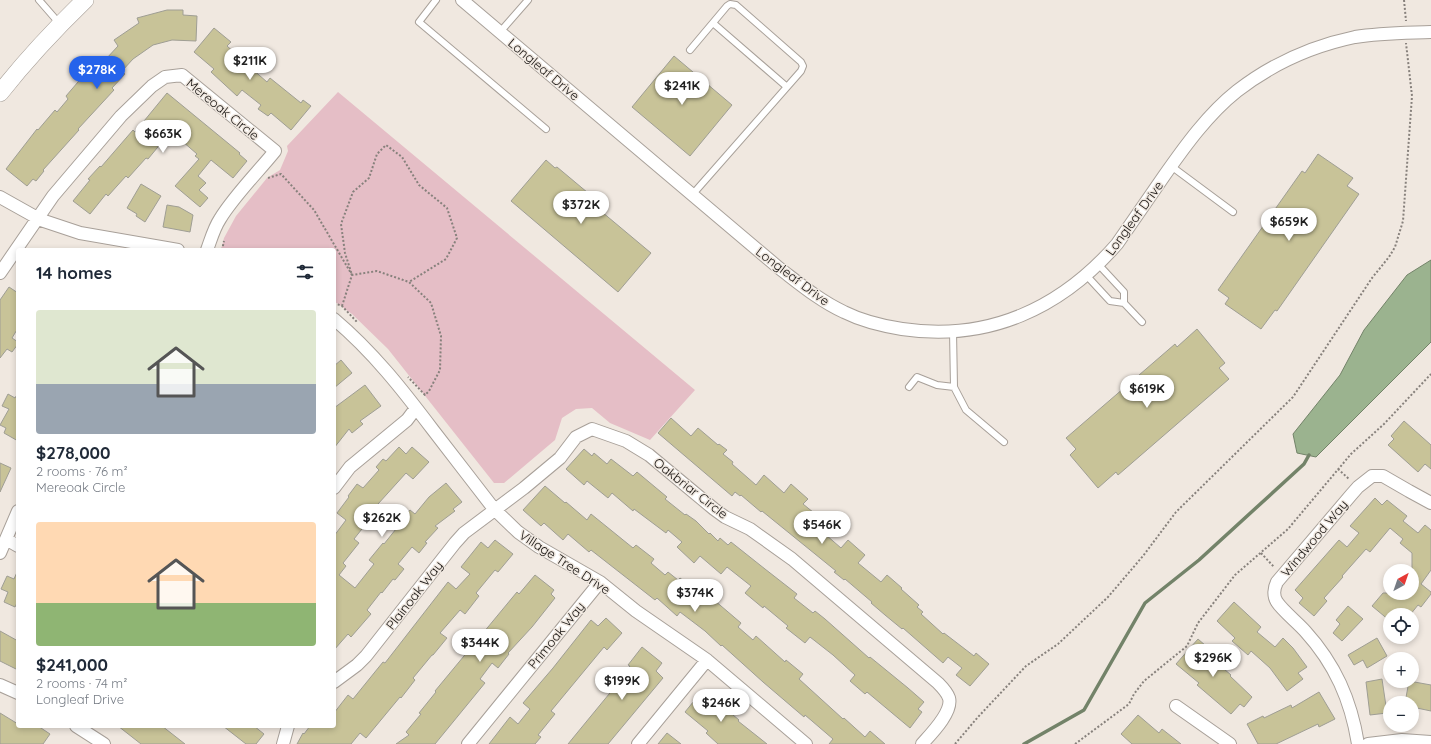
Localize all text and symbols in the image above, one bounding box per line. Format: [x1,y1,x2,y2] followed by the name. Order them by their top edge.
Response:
[505,35,583,103] street label: Longleaf Drive
[222,47,278,81] pin: $211K
[233,52,267,68] text: $211K
[69,56,125,90] pin: $278K
[78,61,116,77] text: $278K
[654,72,710,106] pin: $241K
[183,75,263,143] street label: Mereoak Circle
[664,77,700,93] text: $241K
[135,120,191,154] pin: $663K
[144,125,182,141] text: $663K
[1102,178,1166,258] street label: Longleaf Drive
[553,191,609,225] pin: $372K
[562,196,600,212] text: $372K
[1261,208,1317,242] pin: $659K
[1270,213,1308,229] text: $659K
[753,243,833,309] street label: Longleaf Drive
[294,261,316,283] icon: filters
[36,262,112,283] text: 14 homes
[140,336,212,408] icon: home
[1119,375,1175,409] pin: $619K
[1129,380,1165,396] text: $619K
[36,442,110,463] text: $278,000
[651,454,731,522] street label: Oakbriar Circle
[36,463,128,479] text: 2 rooms · 76 m²
[36,479,125,495] text: Mereoak Circle
[1277,496,1351,580] street label: Windwood Way
[354,504,410,538] pin: $262K
[363,509,401,525] text: $262K
[794,511,850,545] pin: $546K
[803,516,841,532] text: $546K
[516,527,614,597] street label: Village Tree Drive
[140,548,212,620] icon: home
[382,557,446,633] street label: Plainoak Way
[1383,564,1419,600] north arrow
[1383,564,1419,732] map controls
[667,579,723,613] pin: $374K
[676,584,714,600] text: $374K
[524,598,588,672] street label: Primoak Way
[1383,608,1419,644] button: locate
[452,629,508,663] pin: $344K
[461,634,499,650] text: $344K
[1185,644,1241,678] pin: $296K
[1194,649,1232,665] text: $296K
[1383,652,1419,688] button: +
[36,654,108,675] text: $241,000
[594,667,650,701] pin: $199K
[604,672,640,688] text: $199K
[36,675,127,691] text: 2 rooms · 74 m²
[693,689,749,723] pin: $246K
[36,691,124,707] text: Longleaf Drive
[702,694,740,710] text: $246K
[1383,696,1419,732] button: −

